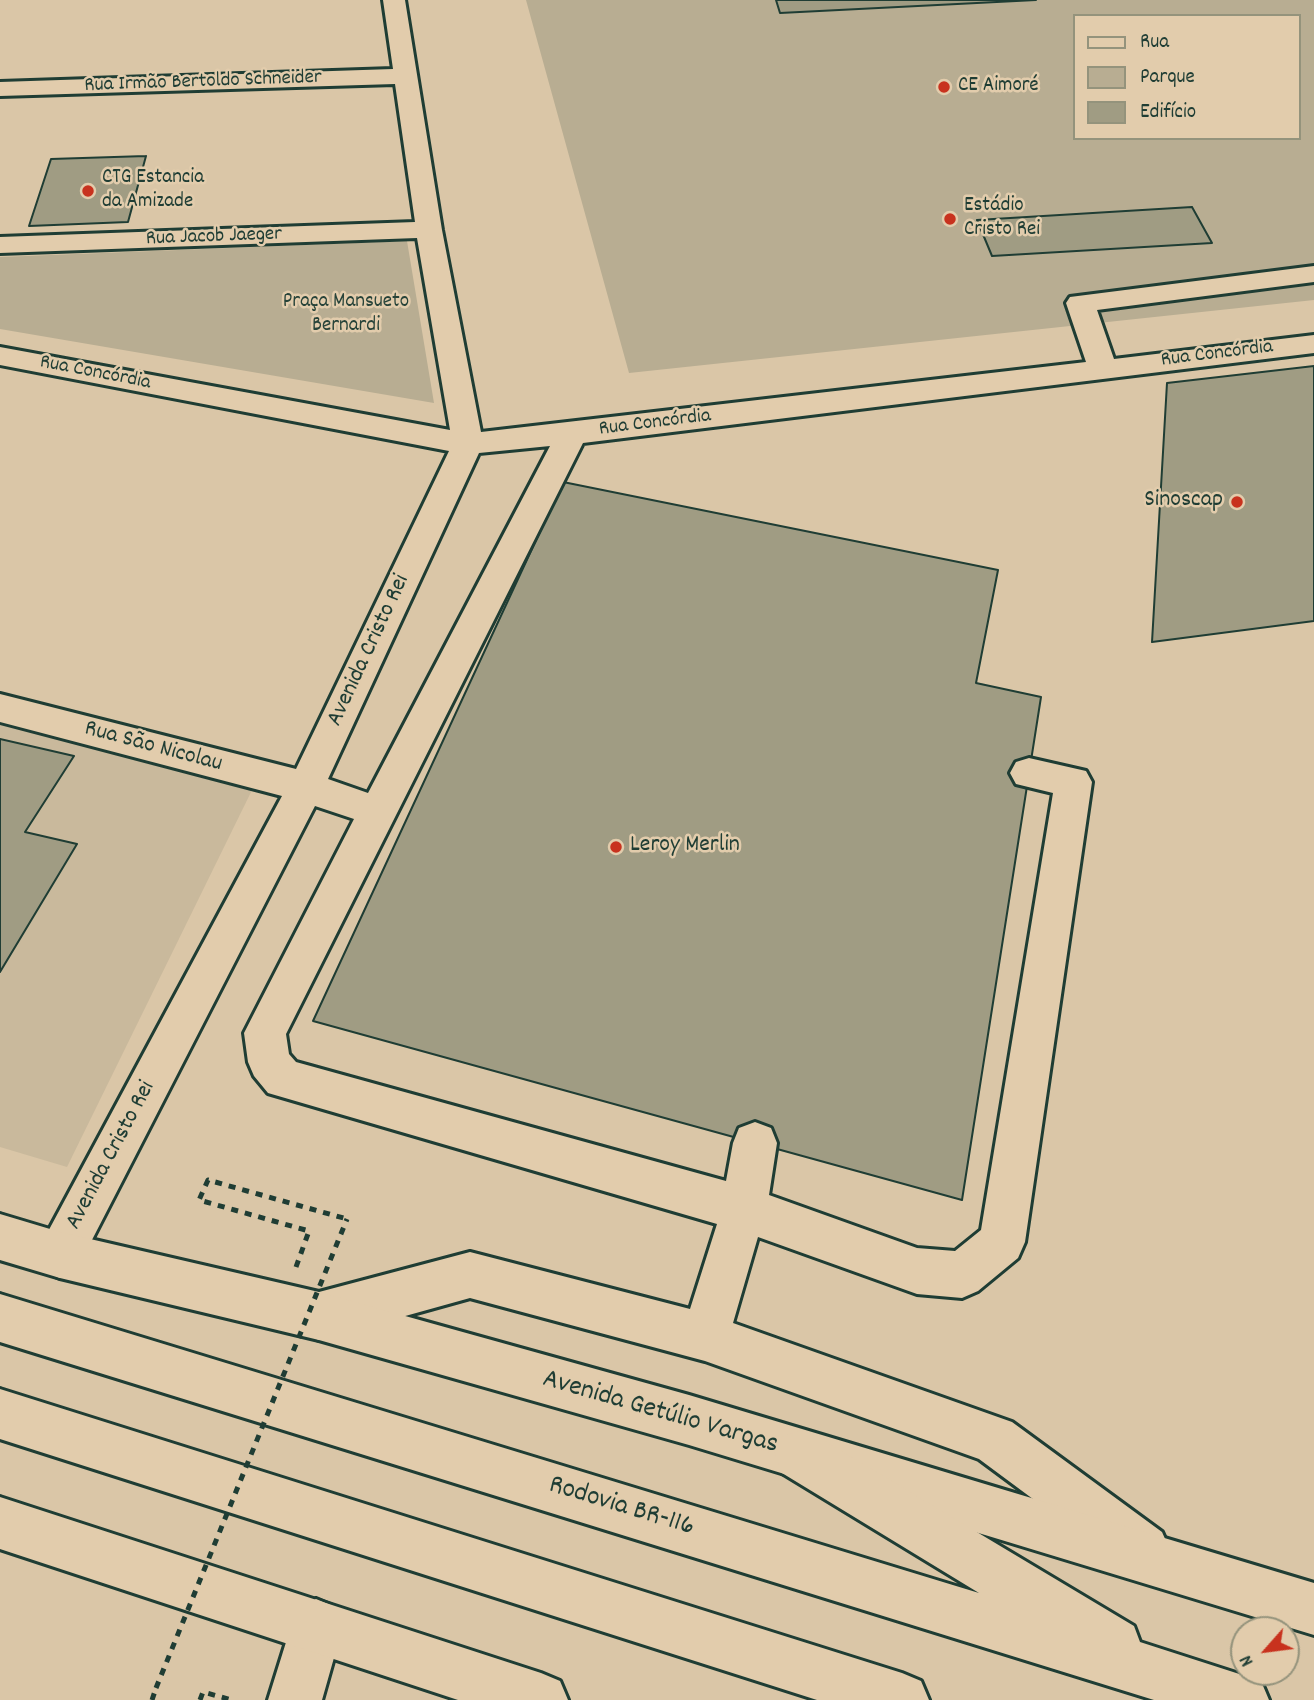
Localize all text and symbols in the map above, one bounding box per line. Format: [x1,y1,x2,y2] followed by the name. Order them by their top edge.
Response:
[1072,14,1300,140] legend
[1140,28,1169,58] text: Rua
[1140,63,1195,93] text: Parque
[84,66,322,100] street label: Rua Irmão Bertoldo Schneider
[958,74,1039,100] place label: CE Aimoré
[936,79,952,95] marker: CE Aimoré
[1140,98,1196,128] text: Edifício
[102,166,204,216] place label: CTG Estancia da Amizade
[80,183,96,199] marker: CTG Estancia da Amizade
[964,194,1040,244] place label: Estádio Cristo Rei
[942,211,958,227] marker: Estádio Cristo Rei
[146,223,282,253] street label: Rua Jacob Jaeger
[283,290,409,340] park label: Praça Mansueto Bernardi
[1160,336,1274,374] street label: Rua Concórdia
[37,351,153,397] street label: Rua Concórdia
[598,405,712,443] street label: Rua Concórdia
[1144,488,1223,516] place label: Sinoscap
[1229,494,1245,510] marker: Sinoscap
[322,571,418,731] street label: Avenida Cristo Rei
[81,716,225,780] street label: Rua São Nicolau
[630,833,740,861] place label: Leroy Merlin
[608,839,624,855] marker: Leroy Merlin
[61,1077,163,1235] street label: Avenida Cristo Rei
[538,1364,782,1464] street label: Avenida Getúlio Vargas
[544,1470,698,1546] street label: Rodovia BR-116
[1230,1616,1300,1686] north arrow
[1234,1650,1262,1671] text: N

